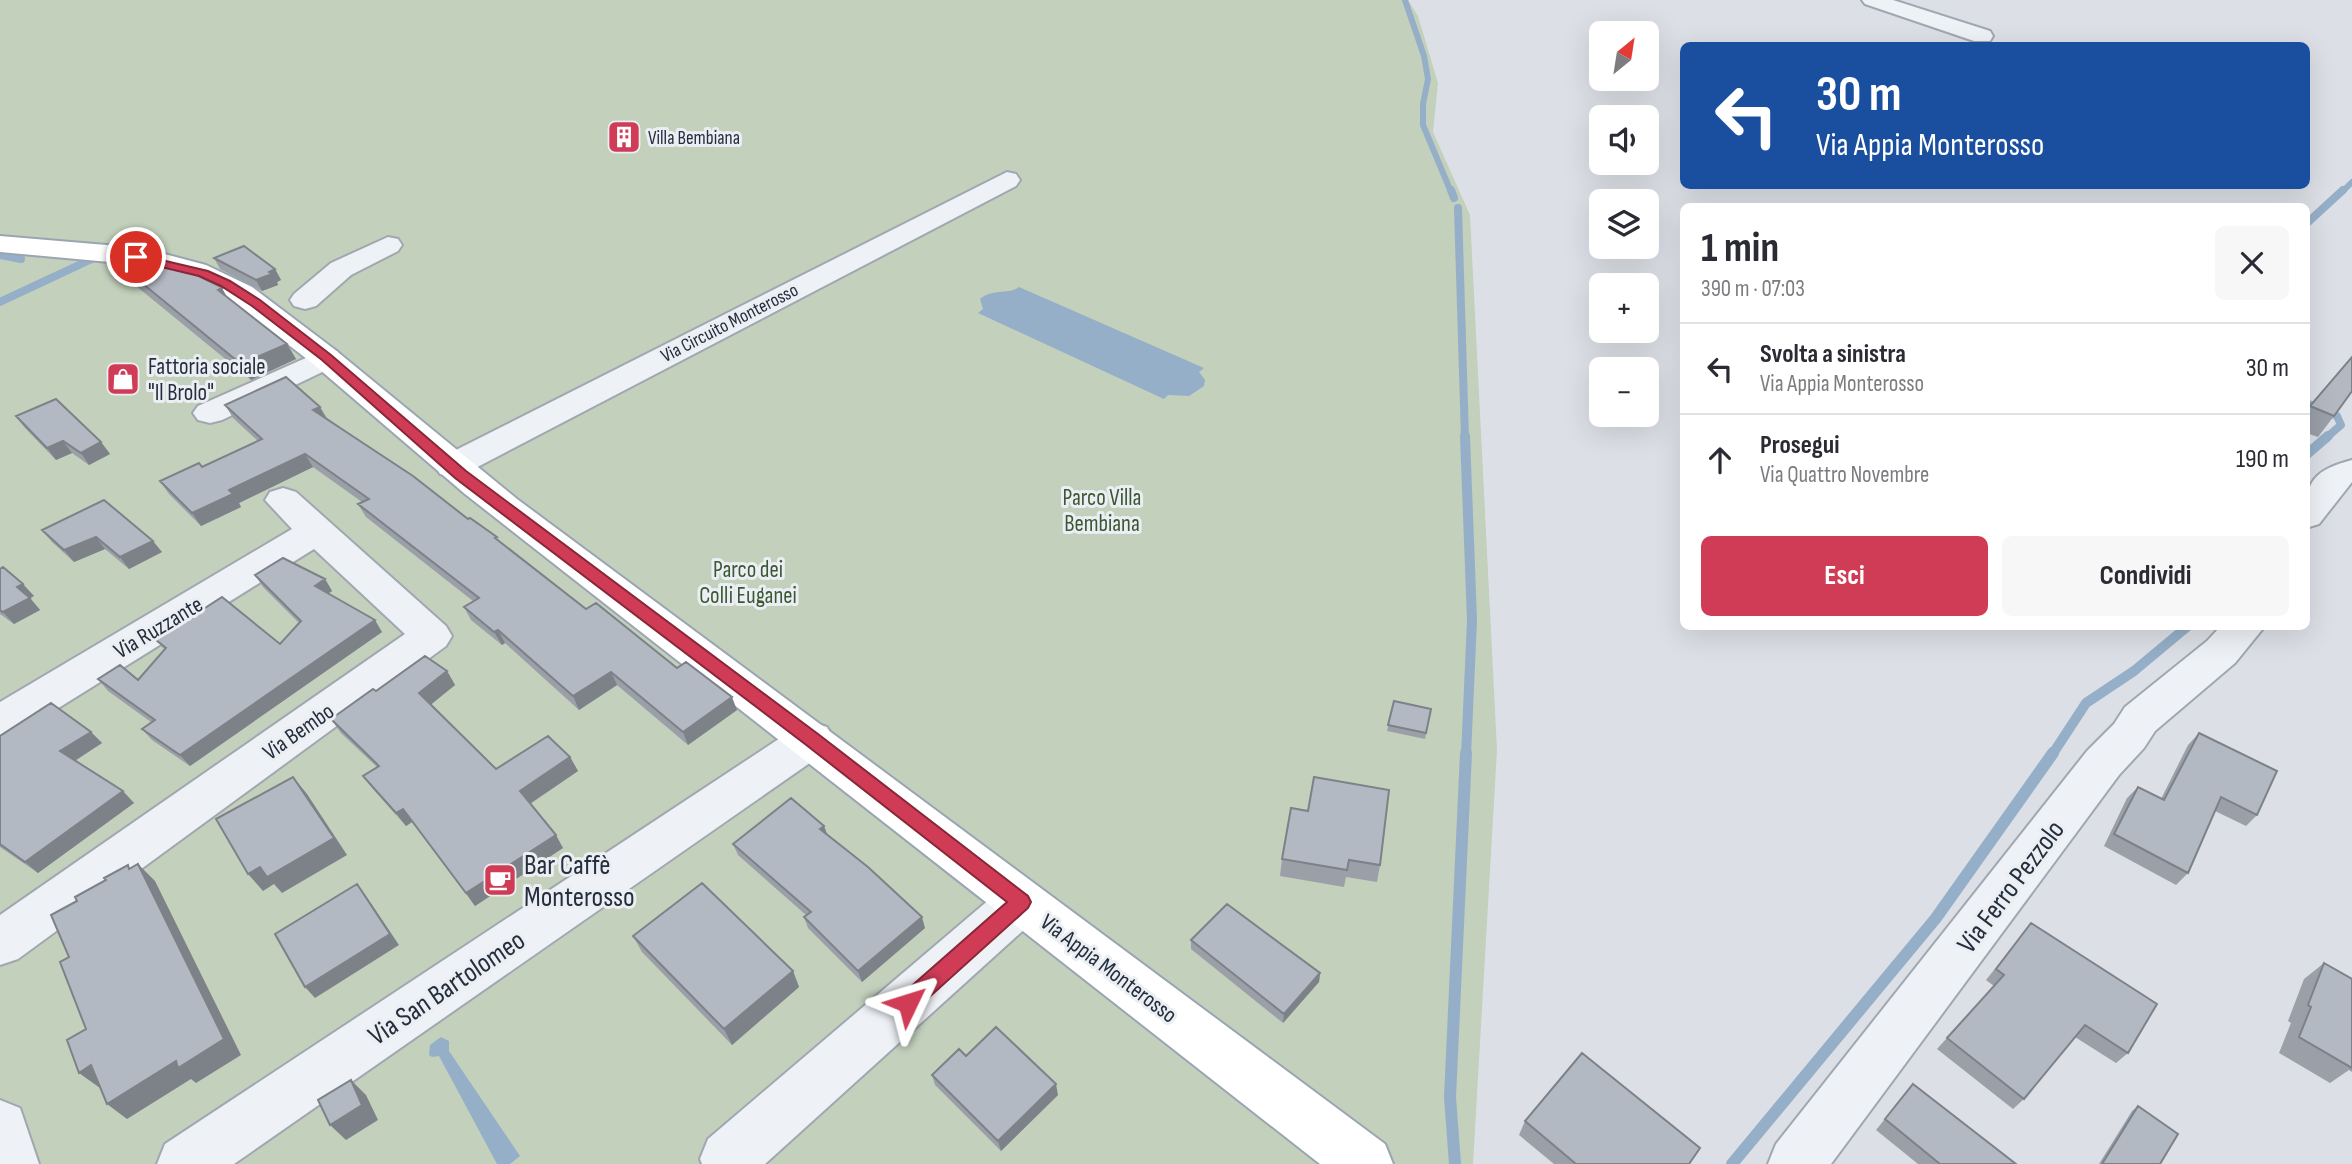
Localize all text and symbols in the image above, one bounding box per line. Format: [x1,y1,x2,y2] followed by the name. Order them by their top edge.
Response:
[1589,21,1659,91] north arrow
[1589,21,1659,427] map controls
[1816,66,1901,125] text: 30 m
[1701,70,1792,161] icon: left
[1589,105,1659,175] button: sound
[605,118,643,156] building icon: Villa Bembiana
[1816,126,2044,165] text: Via Appia Monterosso
[648,127,740,150] place label: Villa Bembiana
[1589,189,1659,259] button: layers
[1701,223,1779,274] text: 1 min
[2215,226,2289,300] button: close
[106,227,166,287] pin
[117,238,155,276] icon: arrive
[1589,273,1659,343] button: +
[1701,275,1805,303] text: 390 m · 07:03
[657,279,802,368] street label: Via Circuito Monterosso
[1760,339,1906,370] text: Svolta a sinistra
[1701,350,1739,388] icon: left
[148,353,266,407] place label: Fattoria sociale "Il Brolo"
[2246,353,2289,384] text: 30 m
[1589,357,1659,427] button: −
[104,360,142,398] shop icon: Fattoria sociale "Il Brolo"
[1760,370,1924,398] text: Via Appia Monterosso
[1760,430,1839,461] text: Prosegui
[1701,441,1739,479] icon: ahead
[2236,444,2289,475] text: 190 m
[1760,461,1929,489] text: Via Quattro Novembre
[1063,484,1141,538] park label: Parco Villa Bembiana
[1701,536,1988,616] button: Esci
[2002,536,2289,616] button: Condividi
[699,556,797,610] park label: Parco dei Colli Euganei
[109,590,208,665] street label: Via Ruzzante
[258,697,340,766] street label: Via Bembo
[1951,814,2072,960] street label: Via Ferro Pezzolo
[524,849,635,914] place label: Bar Caffè Monterosso
[481,861,519,899] cafe icon: Bar Caffè Monterosso
[1034,908,1182,1029] street label: Via Appia Monterosso
[362,924,531,1053] street label: Via San Bartolomeo
[871,966,945,1040] position arrow

